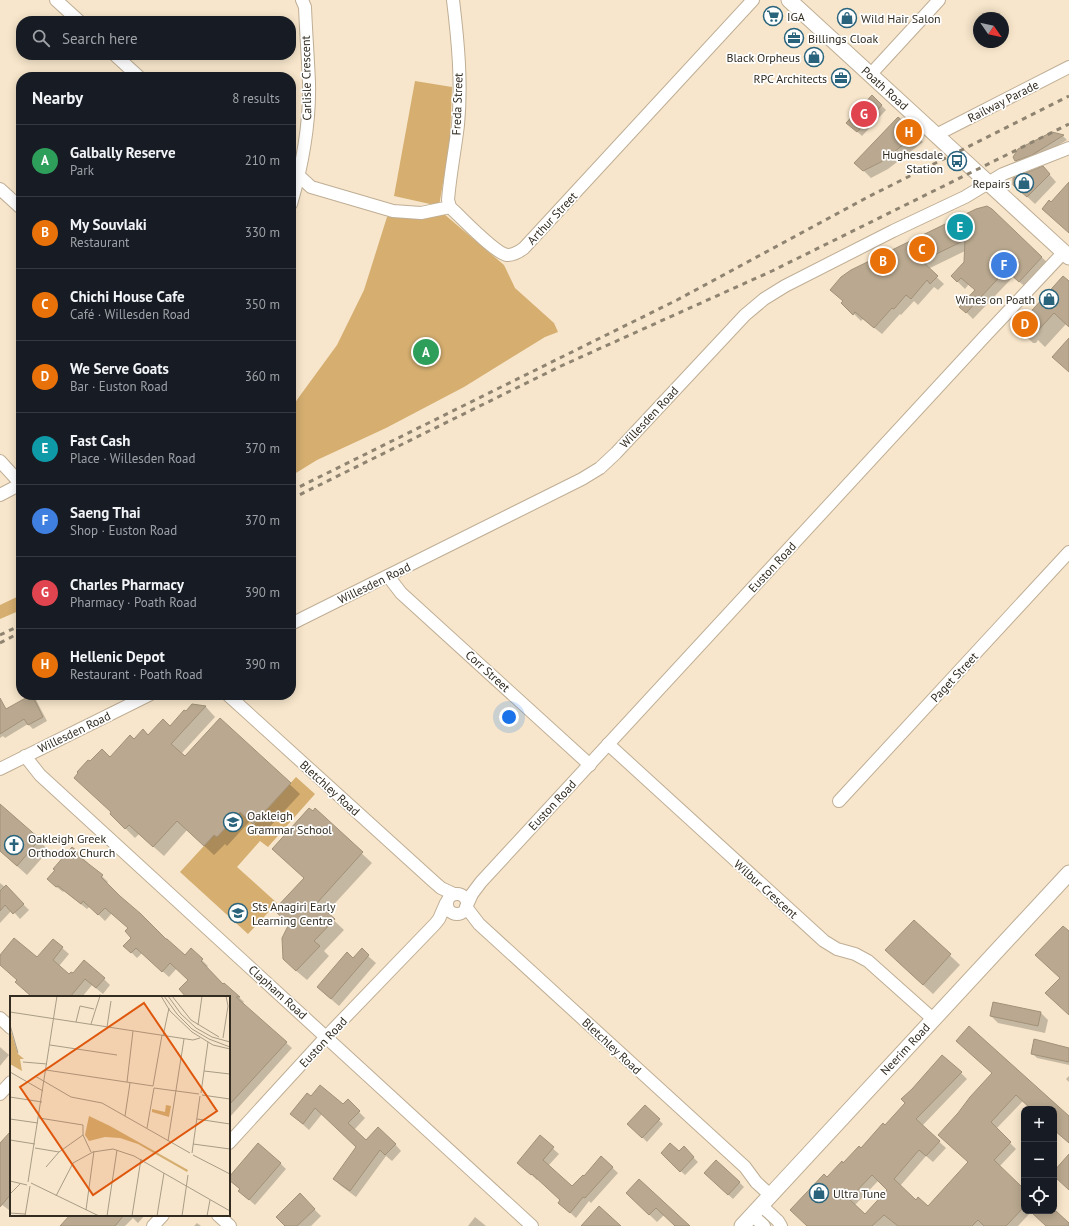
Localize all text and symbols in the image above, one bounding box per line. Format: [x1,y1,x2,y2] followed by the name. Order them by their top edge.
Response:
[762,5,784,27] supermarket icon: IGA
[836,7,858,29] shop icon: Wild Hair Salon
[787,9,805,24] place label: IGA
[861,11,941,26] place label: Wild Hair Salon
[973,12,1009,48] north arrow
[16,16,296,60] search box
[30,27,52,49] icon: search
[783,27,805,49] office icon: Billings Cloak
[62,29,138,48] text: Search here
[808,31,878,46] place label: Billings Cloak
[298,35,314,121] street label: Carlisle Crescent
[803,46,825,68] shop icon: Black Orpheus
[727,50,800,65] place label: Black Orpheus
[858,63,912,113] street label: Poath Road
[830,67,852,89] office icon: RPC Architects
[753,71,827,86] place label: RPC Architects
[448,72,466,136] street label: Freda Street
[965,77,1041,125] street label: Railway Parade
[32,87,83,109] text: Nearby
[232,90,280,107] text: 8 results
[851,99,877,129] pin: G
[896,117,922,147] pin: H
[70,143,176,162] text: Galbally Reserve
[882,147,943,176] place label: Hughesdale Station
[946,150,968,172] bus stop icon: Hughesdale Station
[41,152,49,169] text: A
[245,152,280,169] text: 210 m
[70,162,94,179] text: Park
[1013,172,1035,194] shop icon: Repairs
[973,176,1010,191] place label: Repairs
[524,189,580,247] street label: Arthur Street
[947,212,973,242] pin: E
[70,215,147,234] text: My Souvlaki
[41,224,49,241] text: B
[245,224,280,241] text: 330 m
[70,234,129,251] text: Restaurant
[909,234,935,264] pin: C
[870,246,896,276] pin: B
[991,250,1017,280] pin: F
[70,287,185,306] text: Chichi House Cafe
[1038,288,1060,310] shop icon: Wines on Poath
[955,292,1035,307] place label: Wines on Poath
[41,296,49,313] text: C
[245,296,280,313] text: 350 m
[70,306,190,323] text: Café · Willesden Road
[1012,309,1038,339] pin: D
[413,337,439,367] pin: A
[70,359,169,378] text: We Serve Goats
[41,368,49,385] text: D
[245,368,280,385] text: 360 m
[70,378,168,395] text: Bar · Euston Road
[617,383,681,451] street label: Willesden Road
[70,431,130,450] text: Fast Cash
[42,440,48,457] text: E
[245,440,280,457] text: 370 m
[70,450,195,467] text: Place · Willesden Road
[70,503,141,522] text: Saeng Thai
[42,512,48,529] text: F
[245,512,280,529] text: 370 m
[70,522,177,539] text: Shop · Euston Road
[745,539,799,595] street label: Euston Road
[335,559,413,607] street label: Willesden Road
[70,575,184,594] text: Charles Pharmacy
[41,584,49,601] text: G
[245,584,280,601] text: 390 m
[70,594,197,611] text: Pharmacy · Poath Road
[70,647,165,666] text: Hellenic Depot
[463,647,513,695] street label: Corr Street
[927,649,981,705] street label: Paget Street
[41,656,49,673] text: H
[245,656,280,673] text: 390 m
[70,666,203,683] text: Restaurant · Poath Road
[499,707,519,727] your location
[35,708,113,756] street label: Willesden Road
[297,757,363,819] street label: Bletchley Road
[525,777,579,833] street label: Euston Road
[247,808,332,837] place label: Oakleigh Grammar School
[222,811,244,833] school or university icon: Oakleigh Grammar School
[28,831,115,860] place label: Oakleigh Greek Orthodox Church
[3,834,25,856] church icon: Oakleigh Greek Orthodox Church
[731,856,801,922] street label: Wilbur Crescent
[252,899,336,928] place label: Sts Anagiri Early Learning Centre
[227,902,249,924] school or university icon: Sts Anagiri Early Learning Centre
[246,962,310,1022] street label: Clapham Road
[10,996,230,1216] inset map
[296,1014,350,1070] street label: Euston Road
[579,1015,645,1077] street label: Bletchley Road
[877,1020,933,1078] street label: Neerim Road
[1021,1106,1057,1214] map controls
[1021,1106,1057,1142] button: +
[1021,1142,1057,1178] button: −
[1021,1178,1057,1214] button: locate
[808,1182,830,1204] shop icon: Ultra Tune
[833,1186,886,1201] place label: Ultra Tune

